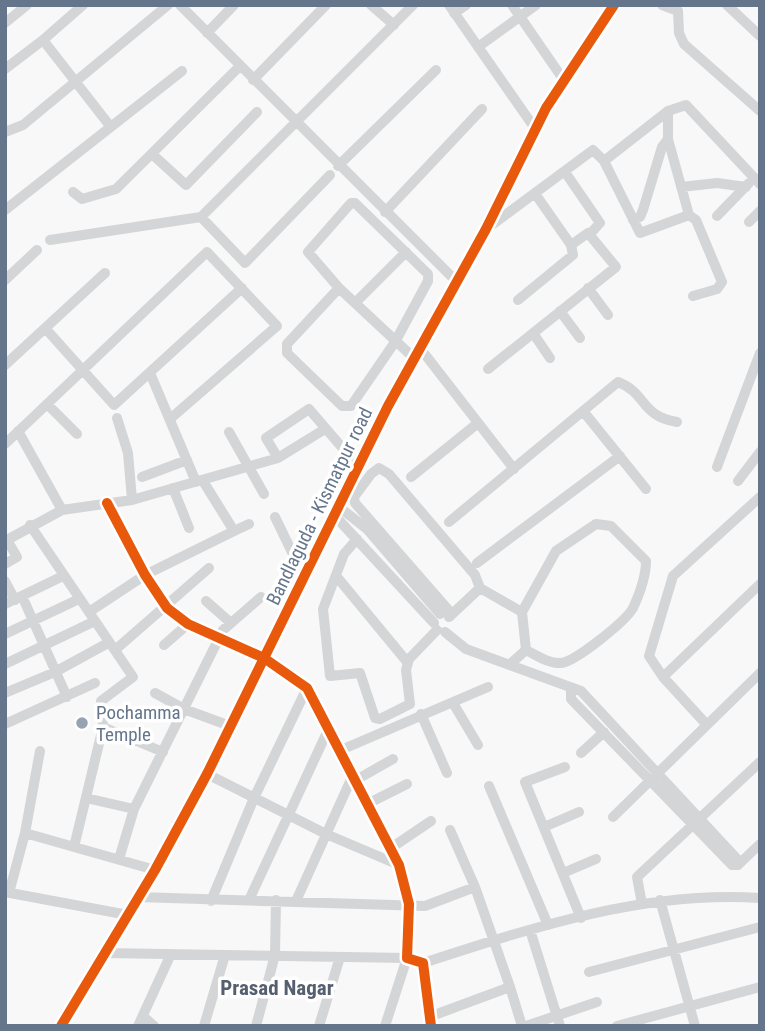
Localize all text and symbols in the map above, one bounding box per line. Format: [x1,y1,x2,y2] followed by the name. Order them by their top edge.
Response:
[262,404,377,609] street label: Bandlaguda - Kismatpur road
[96,701,181,746] place label: Pochamma Temple
[74,715,90,731] marker: Pochamma Temple
[220,976,334,1000] district label: Prasad Nagar

